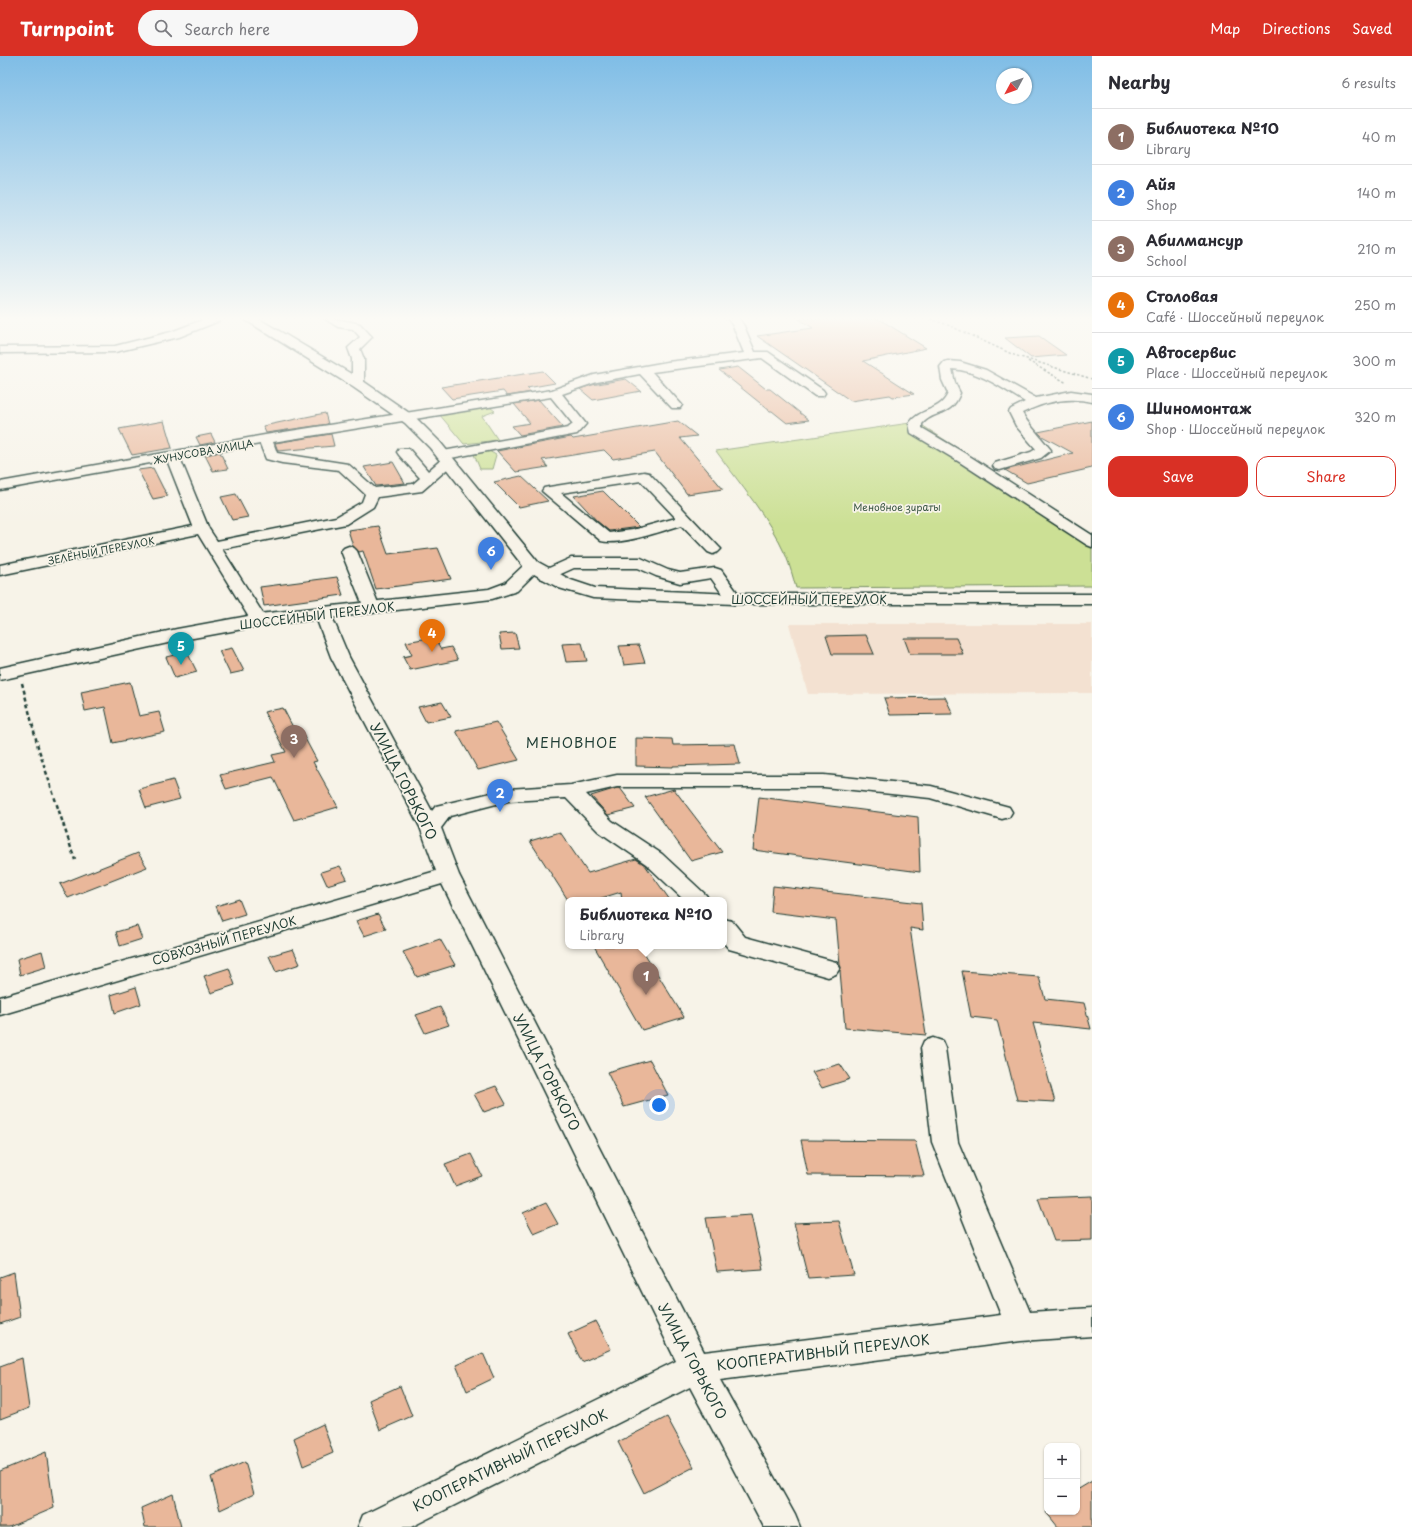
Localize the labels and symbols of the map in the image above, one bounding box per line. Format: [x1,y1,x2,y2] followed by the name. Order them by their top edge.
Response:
[996,68,1032,104] north arrow
[152,435,255,467] street label: ЖУНУСОВА УЛИЦА
[853,499,941,514] park label: Меновное зираты
[46,532,156,568] street label: ЗЕЛЁНЫЙ ПЕРЕУЛОК
[478,537,504,570] pin: 6
[731,590,887,608] street label: ШОССЕЙНЫЙ ПЕРЕУЛОК
[239,597,396,633] street label: ШОССЕЙНЫЙ ПЕРЕУЛОК
[419,619,445,652] pin: 4
[168,632,194,665] pin: 5
[365,719,443,843] street label: УЛИЦА ГОРЬКОГО
[281,725,307,758] pin: 3
[526,732,618,753] district label: МЕНОВНОЕ
[487,779,513,812] pin: 2
[150,911,298,969] street label: СОВХОЗНЫЙ ПЕРЕУЛОК
[633,962,659,995] pin: 1
[508,1010,586,1134] street label: УЛИЦА ГОРЬКОГО
[649,1095,669,1115] your location
[653,1299,733,1423] street label: УЛИЦА ГОРЬКОГО
[715,1329,931,1375] street label: КООПЕРАТИВНЫЙ ПЕРЕУЛОК
[409,1404,611,1516] street label: КООПЕРАТИВНЫЙ ПЕРЕУЛОК

